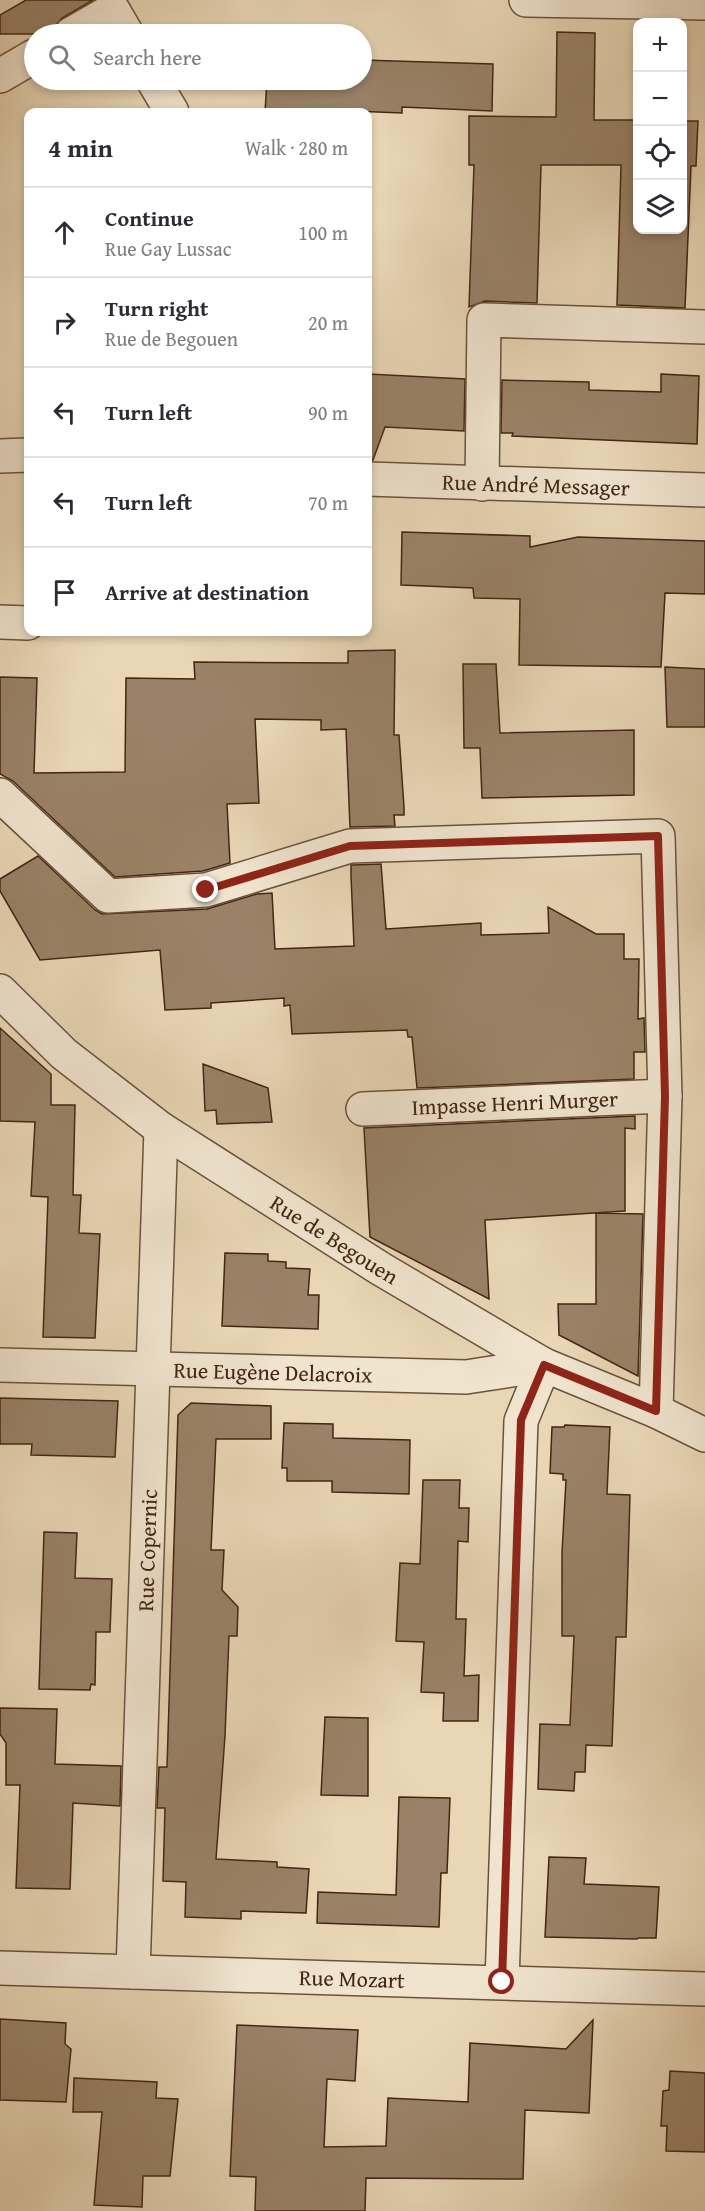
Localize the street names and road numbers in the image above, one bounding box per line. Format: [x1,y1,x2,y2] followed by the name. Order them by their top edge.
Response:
[441,465,630,504] street label: Rue André Messager
[411,1082,619,1123] street label: Impasse Henri Murger
[264,1187,405,1292] street label: Rue de Begouen
[173,1353,374,1391] street label: Rue Eugène Delacroix
[129,1488,165,1612] street label: Rue Copernic
[298,1961,405,1996] street label: Rue Mozart

